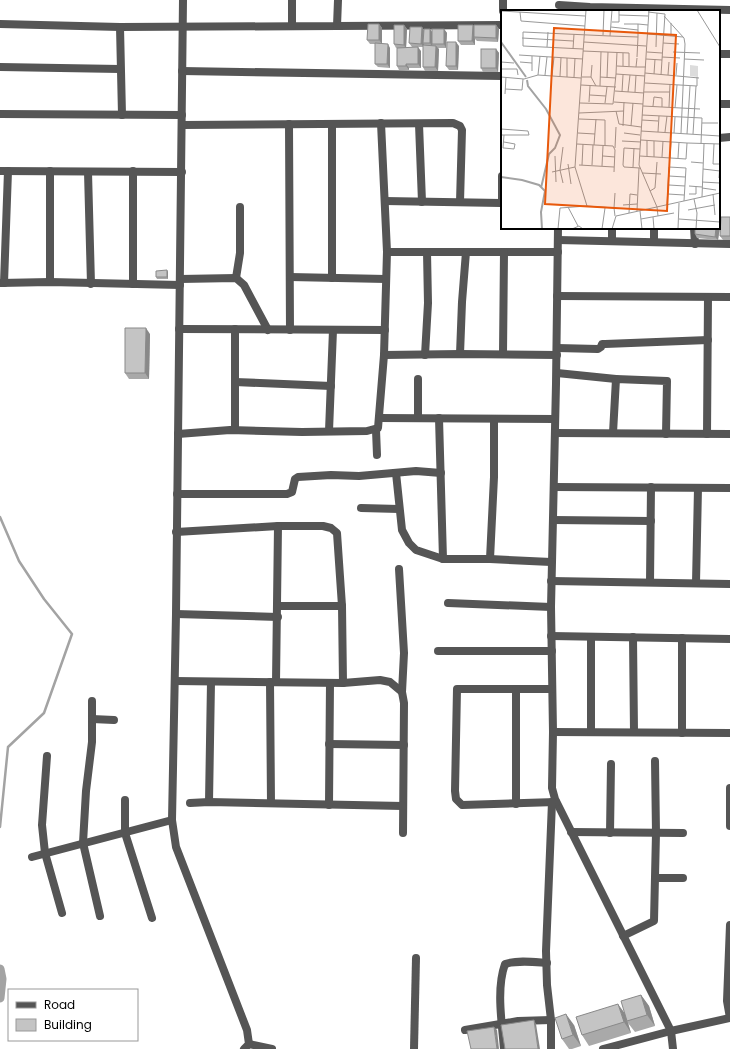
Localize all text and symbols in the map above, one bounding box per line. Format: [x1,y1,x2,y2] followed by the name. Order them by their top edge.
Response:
[501,10,720,229] inset map
[8,989,138,1041] legend
[44,996,75,1013] text: Road
[44,1016,92,1033] text: Building

